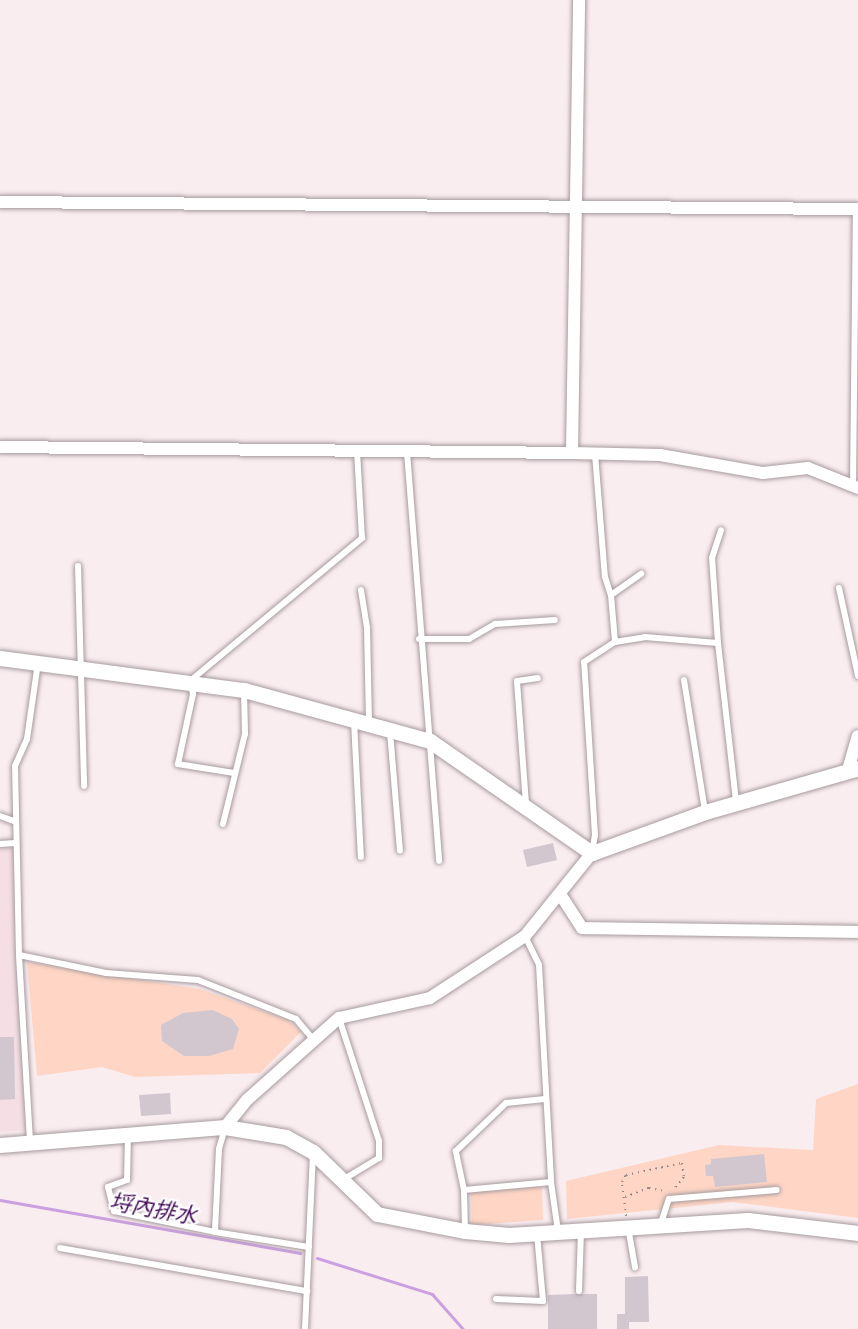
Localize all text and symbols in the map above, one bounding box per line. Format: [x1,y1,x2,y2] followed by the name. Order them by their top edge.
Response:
[107,1189,199,1231] water label: 埒內排水

